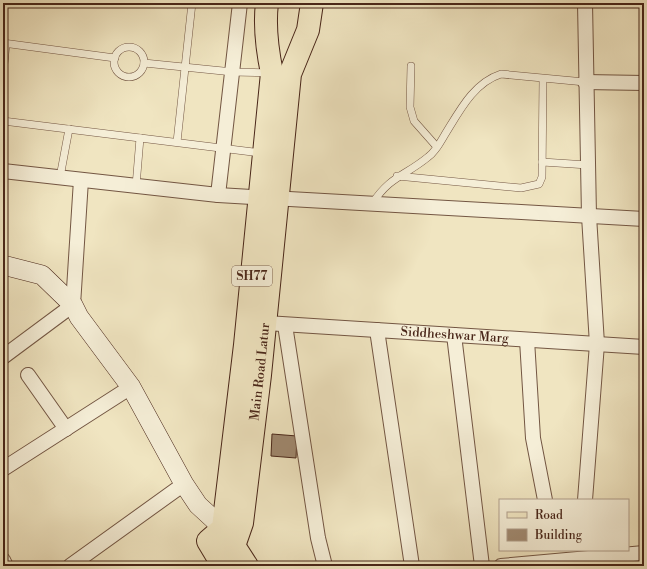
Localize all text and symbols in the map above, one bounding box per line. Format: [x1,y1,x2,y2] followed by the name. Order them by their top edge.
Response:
[232,266,272,286] road number: SH77
[247,321,273,422] street label: Main Road Latur
[400,324,510,346] street label: Siddheshwar Marg
[499,499,629,551] legend
[535,508,563,523] text: Road
[534,528,583,543] text: Building

